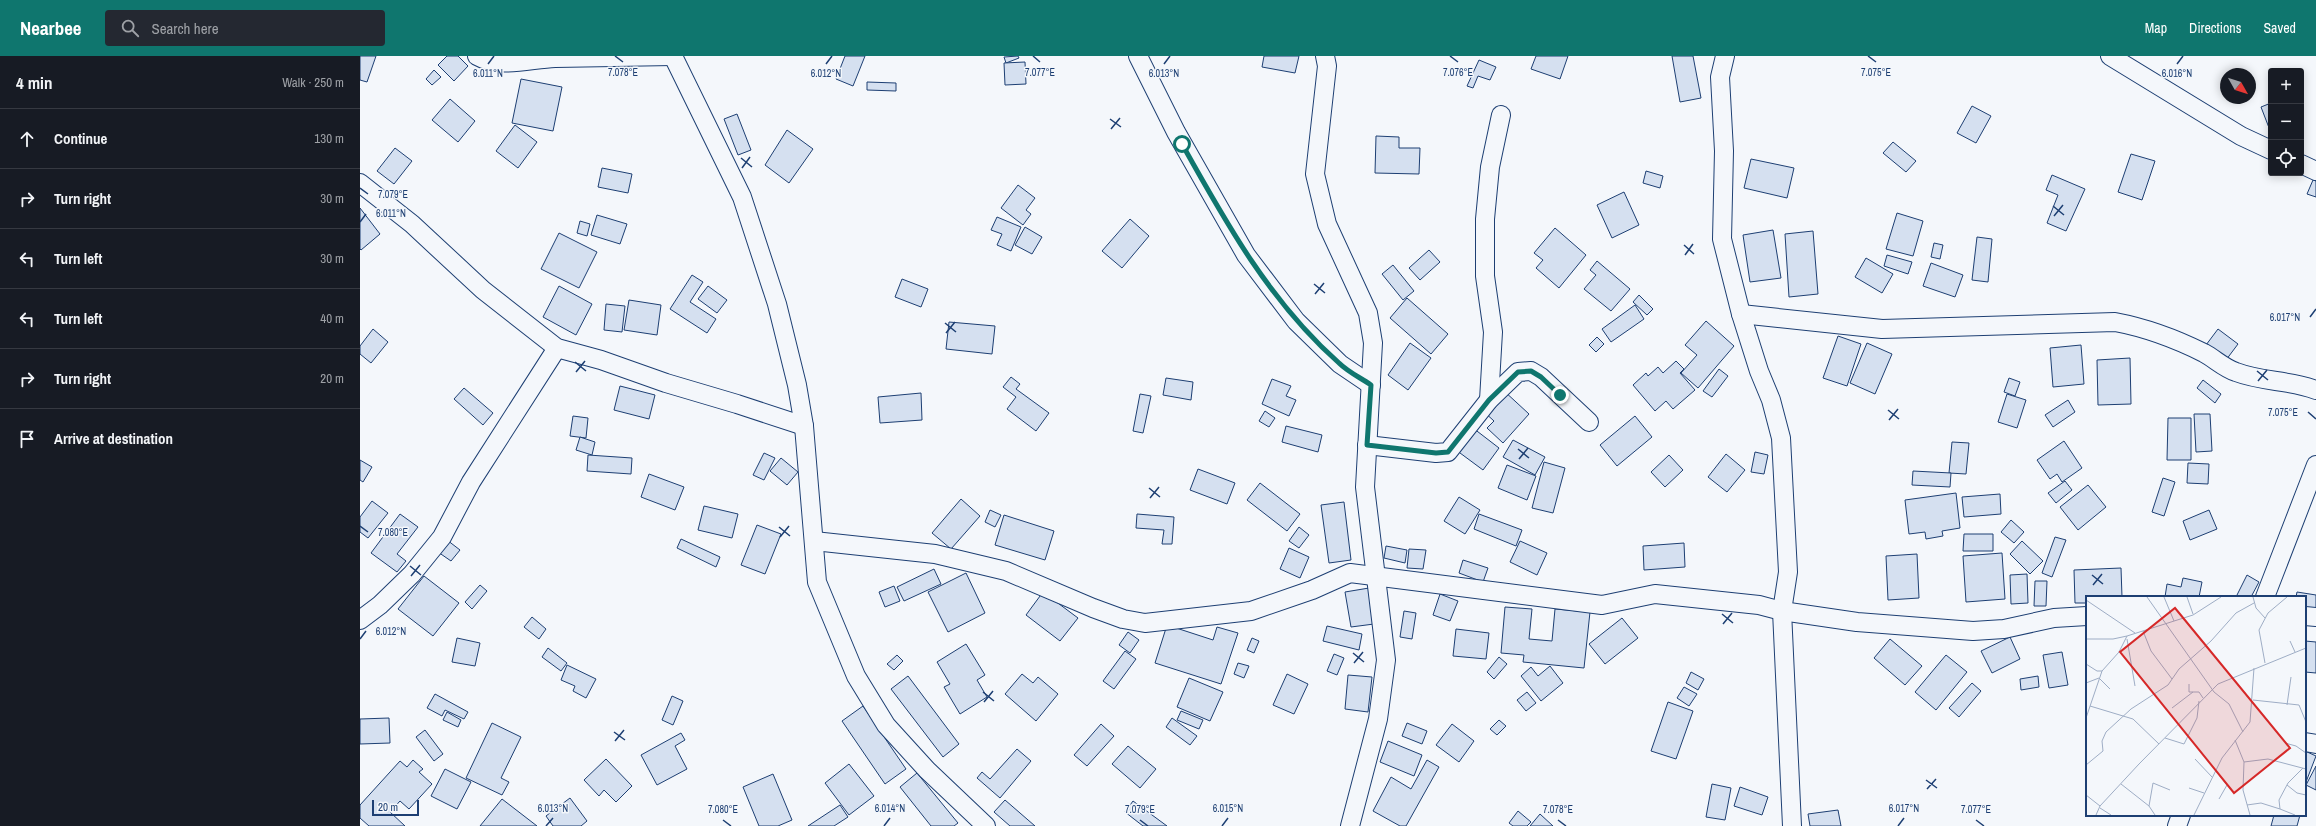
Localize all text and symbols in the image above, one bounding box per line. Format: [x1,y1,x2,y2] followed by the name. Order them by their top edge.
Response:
[105,10,385,46] search box
[20,15,81,41] text: Nearbee
[119,17,141,39] icon: search
[151,18,219,39] text: Search here
[2145,19,2167,37] text: Map
[2189,19,2241,37] text: Directions
[2263,19,2296,37] text: Saved
[608,66,638,79] text: 7.078°E
[1025,66,1055,79] text: 7.077°E
[1443,66,1473,79] text: 7.076°E
[1861,66,1891,79] text: 7.075°E
[473,67,503,80] text: 6.011°N
[811,67,841,80] text: 6.012°N
[1149,67,1179,80] text: 6.013°N
[2162,67,2192,80] text: 6.016°N
[2220,68,2256,104] north arrow
[2268,68,2304,176] map controls
[2268,68,2304,104] button: +
[16,71,52,94] text: 4 min
[282,74,344,91] text: Walk · 250 m
[2268,104,2304,140] button: −
[16,128,38,150] icon: ahead
[54,128,107,149] text: Continue
[314,130,344,147] text: 130 m
[1173,135,1191,153] route start
[2268,140,2304,176] button: locate
[16,188,38,210] icon: right
[54,188,111,209] text: Turn right
[378,188,408,201] text: 7.079°E
[320,190,344,207] text: 30 m
[376,207,406,220] text: 6.011°N
[16,248,38,270] icon: left
[54,248,102,269] text: Turn left
[320,250,344,267] text: 30 m
[16,308,38,330] icon: left
[54,308,102,329] text: Turn left
[320,310,344,327] text: 40 m
[2270,311,2300,324] text: 6.017°N
[16,368,38,390] icon: right
[54,368,111,389] text: Turn right
[320,370,344,387] text: 20 m
[1551,386,1569,404] route end
[2268,406,2298,419] text: 7.075°E
[16,428,38,450] icon: arrive
[54,428,173,449] text: Arrive at destination
[378,526,408,539] text: 7.080°E
[2086,596,2306,816] inset map
[376,625,406,638] text: 6.012°N
[372,798,419,817] scale bar
[378,800,398,814] text: 20 m
[538,802,568,815] text: 6.013°N
[875,802,905,815] text: 6.014°N
[1213,802,1243,815] text: 6.015°N
[1889,802,1919,815] text: 6.017°N
[708,803,738,816] text: 7.080°E
[1125,803,1155,816] text: 7.079°E
[1543,803,1573,816] text: 7.078°E
[1961,803,1991,816] text: 7.077°E

